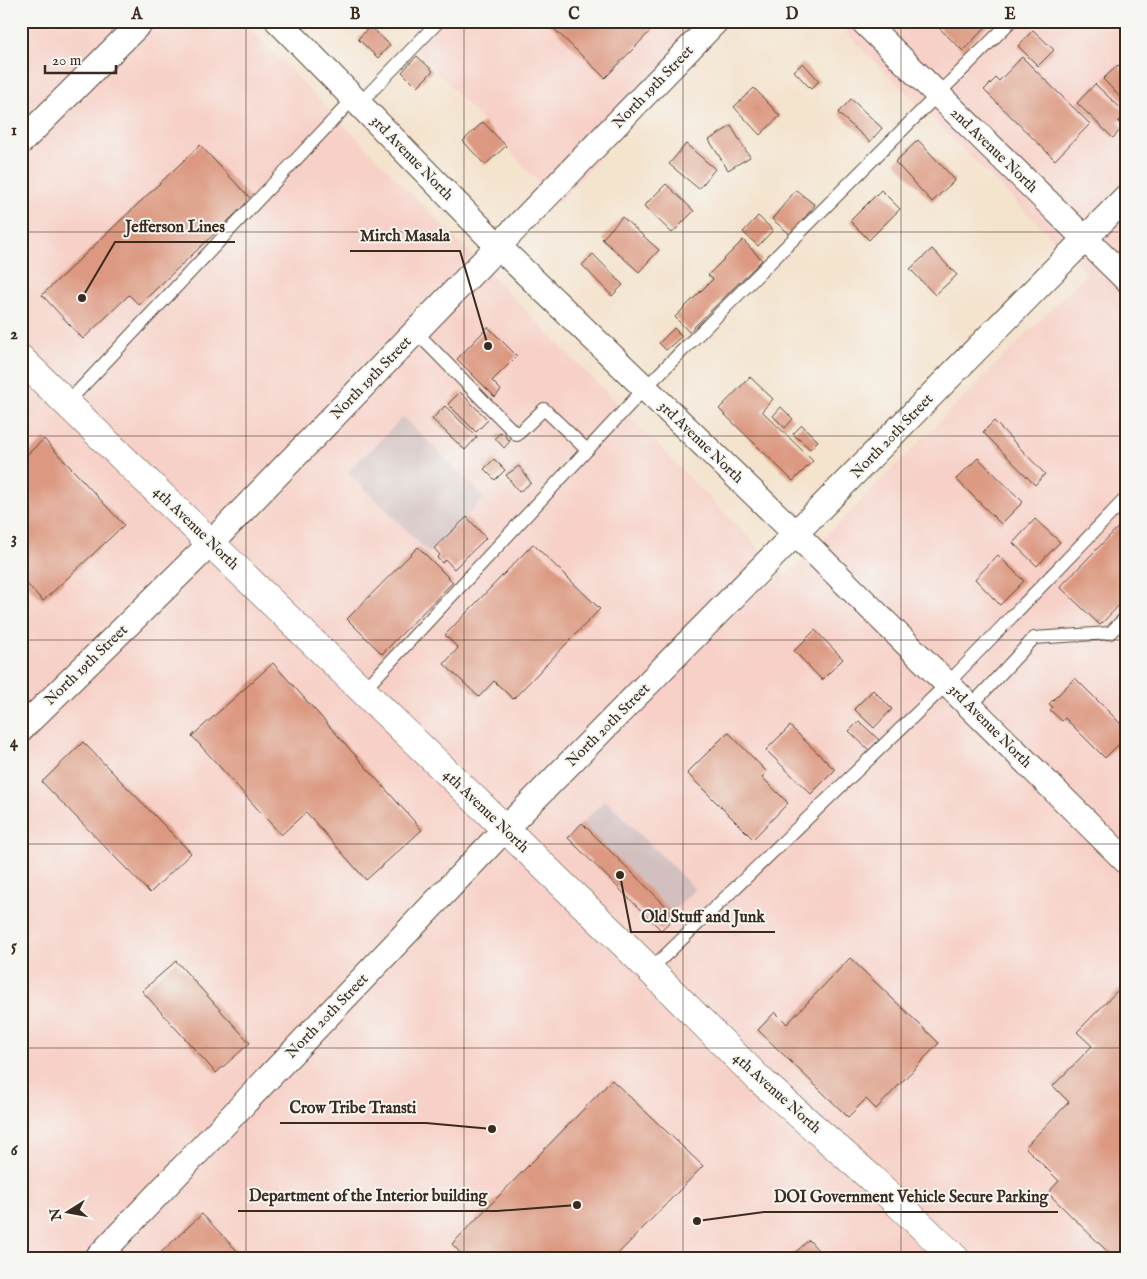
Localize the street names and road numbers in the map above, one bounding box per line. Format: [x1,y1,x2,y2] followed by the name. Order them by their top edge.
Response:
[609,41,697,133] street label: North 19th Street
[946,103,1042,197] street label: 2nd Avenue North
[367,112,457,204] street label: 3rd Avenue North
[327,332,415,424] street label: North 19th Street
[847,390,937,482] street label: North 20th Street
[655,397,747,487] street label: 3rd Avenue North
[149,482,243,574] street label: 4th Avenue North
[40,621,132,709] street label: North 19th Street
[562,679,654,771] street label: North 20th Street
[944,680,1036,772] street label: 3rd Avenue North
[439,765,533,857] street label: 4th Avenue North
[282,970,372,1062] street label: North 20th Street
[729,1048,825,1138] street label: 4th Avenue North

